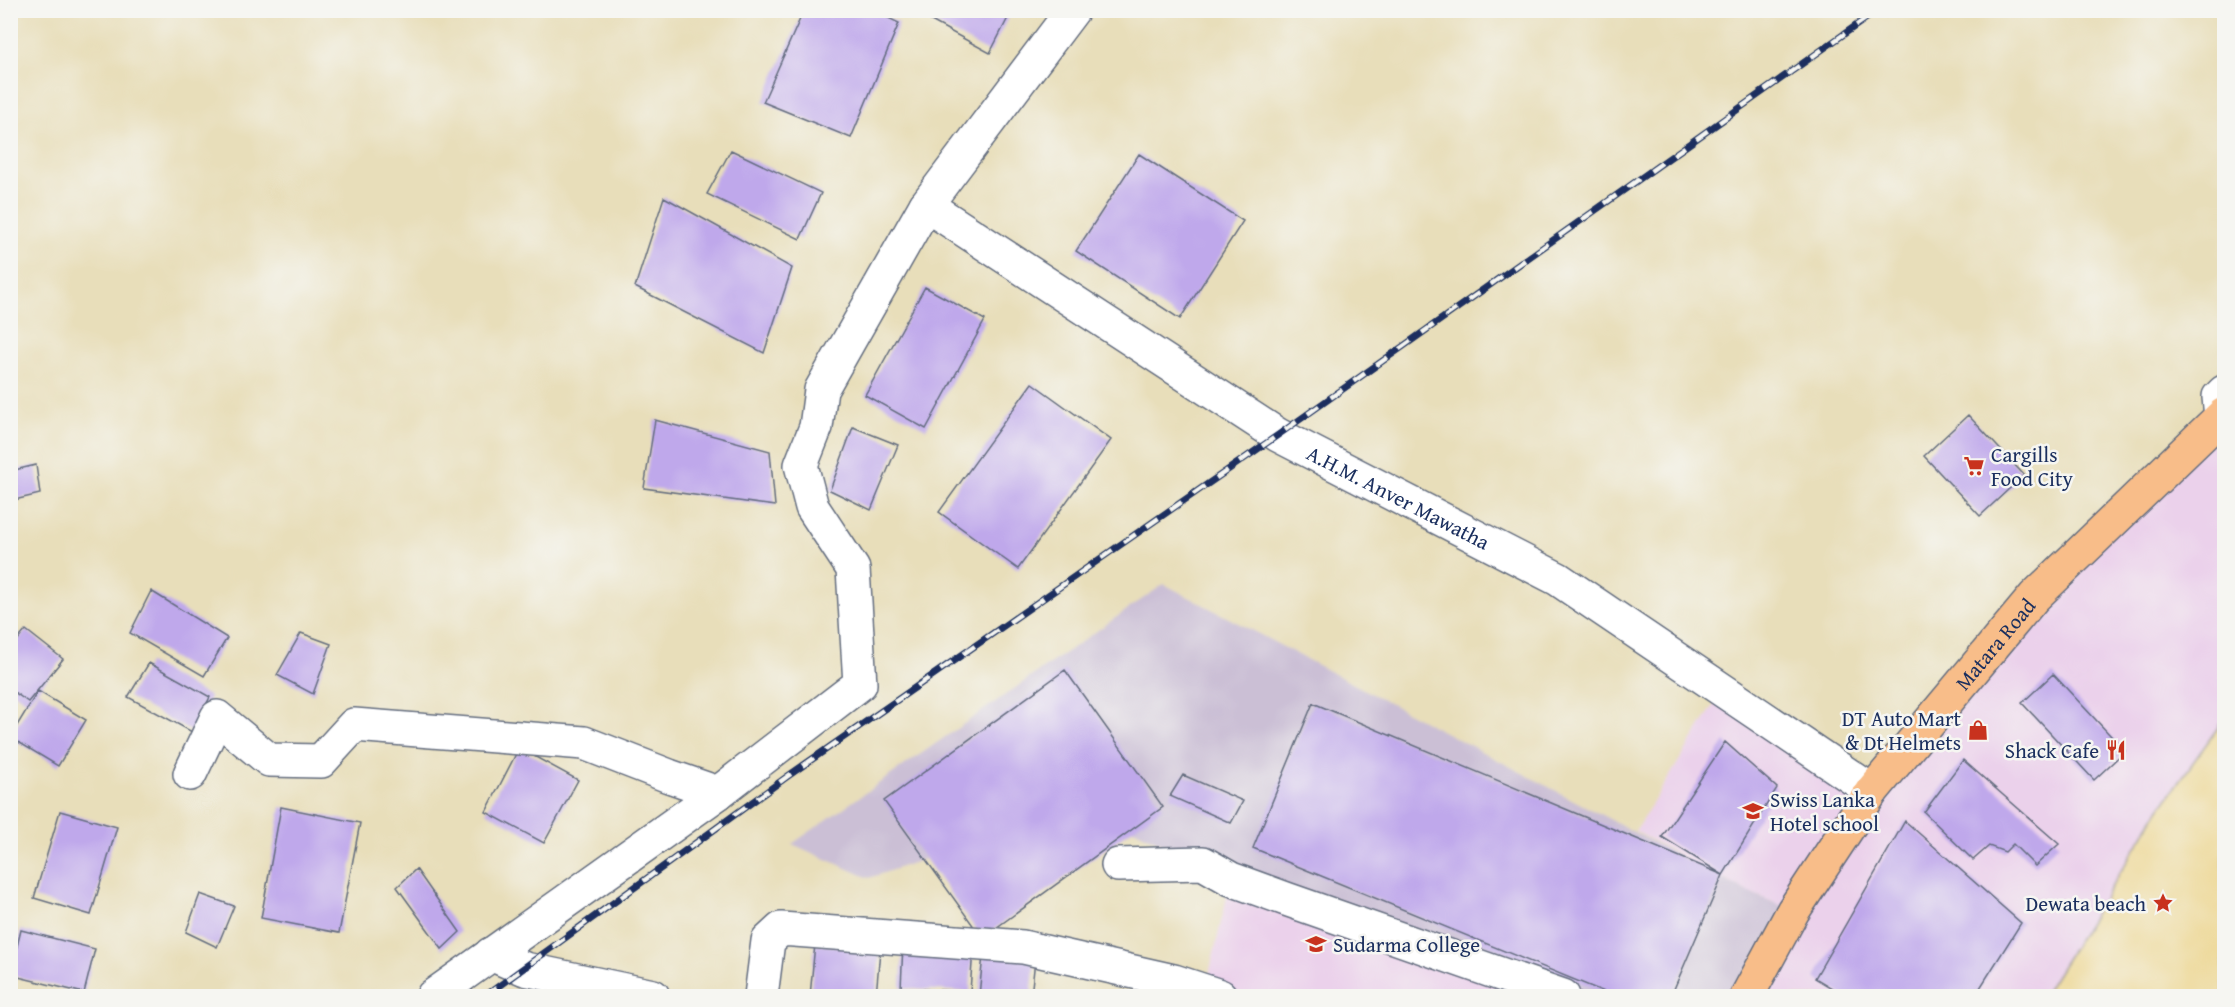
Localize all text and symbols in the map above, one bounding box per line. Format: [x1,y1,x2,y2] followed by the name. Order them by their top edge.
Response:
[1302,437,1495,557] street label: A.H.M. Anver Mawatha
[1991,439,2073,494] place label: Cargills Food City
[1962,454,1986,478] supermarket icon: Cargills Food City
[1947,591,2043,697] street label: Matara Road
[1842,703,1962,758] place label: DT Auto Mart & Dt Helmets
[1966,718,1990,742] shop icon: DT Auto Mart & Dt Helmets
[2005,735,2099,766] place label: Shack Cafe
[2104,738,2128,762] restaurant icon: Shack Cafe
[1770,784,1879,839] place label: Swiss Lanka Hotel school
[1741,799,1765,823] school or university icon: Swiss Lanka Hotel school
[2025,888,2146,919] place label: Dewata beach
[2151,891,2175,915] place icon: Dewata beach
[1333,929,1480,960] place label: Sudarma College
[1304,932,1328,956] school or university icon: Sudarma College

